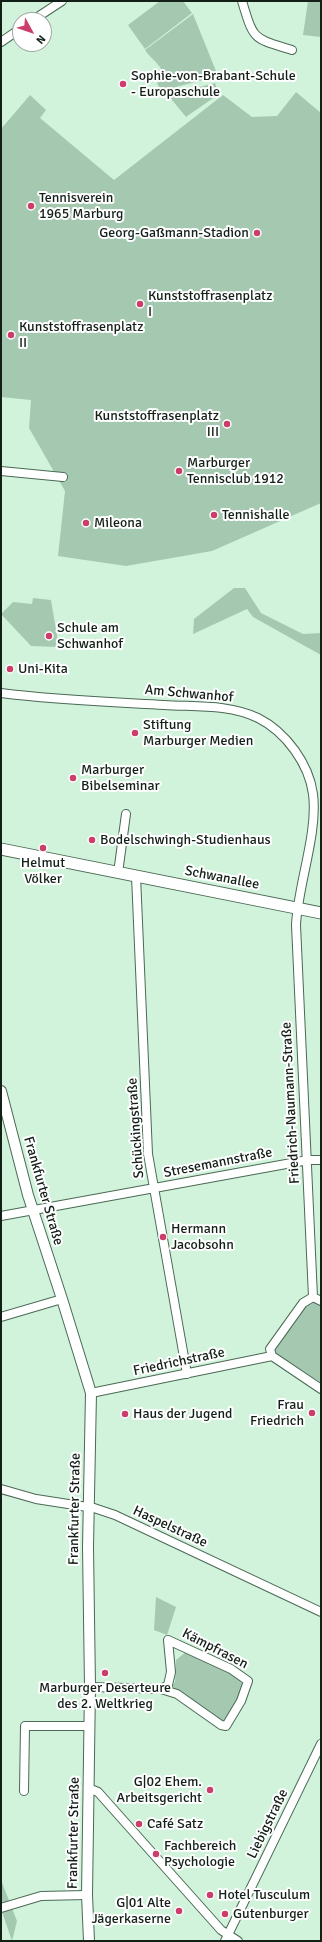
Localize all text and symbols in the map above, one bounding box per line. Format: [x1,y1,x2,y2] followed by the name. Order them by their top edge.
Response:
[12,12,52,52] north arrow
[33,32,48,47] text: N
[131,68,296,100] place label: Sophie-von-Brabant-Schule - Europaschule
[118,79,128,89] marker: Sophie-von-Brabant-Schule - Europaschule
[39,190,123,222] place label: Tennisverein 1965 Marburg
[26,201,36,211] marker: Tennisverein 1965 Marburg
[99,225,249,241] place label: Georg-Gaßmann-Stadion
[252,228,262,238] marker: Georg-Gaßmann-Stadion
[148,288,272,320] place label: Kunststoffrasenplatz I
[135,299,145,309] marker: Kunststoffrasenplatz I
[19,319,143,352] place label: Kunststoffrasenplatz II
[6,330,16,340] marker: Kunststoffrasenplatz II
[95,408,219,440] place label: Kunststoffrasenplatz III
[222,419,232,429] marker: Kunststoffrasenplatz III
[187,455,284,488] place label: Marburger Tennisclub 1912
[174,466,184,476] marker: Marburger Tennisclub 1912
[222,507,290,523] place label: Tennishalle
[209,510,219,520] marker: Tennishalle
[94,515,142,531] place label: Mileona
[81,518,91,528] marker: Mileona
[57,620,123,652] place label: Schule am Schwanhof
[44,631,54,641] marker: Schule am Schwanhof
[18,661,68,677] place label: Uni-Kita
[5,664,15,674] marker: Uni-Kita
[144,682,234,706] street label: Am Schwanhof
[143,717,253,750] place label: Stiftung Marburger Medien
[130,728,140,738] marker: Stiftung Marburger Medien
[81,762,160,794] place label: Marburger Bibelseminar
[68,773,78,783] marker: Marburger Bibelseminar
[100,832,271,848] place label: Bodelschwingh-Studienhaus
[87,835,97,845] marker: Bodelschwingh-Studienhaus
[38,843,48,853] marker: Helmut Völker
[21,855,65,888] place label: Helmut Völker
[183,863,261,893] street label: Schwanallee
[278,1022,304,1184] street label: Friedrich-Naumann-Straße
[124,1077,148,1179] street label: Schückingstraße
[19,1135,67,1247] street label: Frankfurter Straße
[162,1144,274,1182] street label: Stresemannstraße
[171,1221,234,1254] place label: Hermann Jacobsohn
[158,1232,168,1242] marker: Hermann Jacobsohn
[132,1344,226,1380] street label: Friedrichstraße
[250,1397,304,1430] place label: Frau Friedrich
[133,1406,232,1422] place label: Haus der Jugend
[307,1408,317,1418] marker: Frau Friedrich
[120,1409,130,1419] marker: Haus der Jugend
[66,1453,84,1565] street label: Frankfurter Straße
[130,1502,210,1552] street label: Haspelstraße
[179,1625,251,1673] street label: Kämpfrasen
[100,1668,110,1678] marker: Marburger Deserteure des 2. Weltkrieg
[39,1680,171,1712] place label: Marburger Deserteure des 2. Weltkrieg
[116,1774,202,1806] place label: G|02 Ehem. Arbeitsgericht
[65,1777,83,1889] street label: Frankfurter Straße
[205,1785,215,1795] marker: G|02 Ehem. Arbeitsgericht
[244,1786,292,1862] street label: Liebigstraße
[147,1816,203,1832] place label: Café Satz
[134,1819,144,1829] marker: Café Satz
[164,1838,236,1870] place label: Fachbereich Psychologie
[151,1849,161,1859] marker: Fachbereich Psychologie
[218,1887,310,1903] place label: Hotel Tusculum
[205,1890,215,1900] marker: Hotel Tusculum
[91,1895,171,1928] place label: G|01 Alte Jägerkaserne
[174,1906,184,1916] marker: G|01 Alte Jägerkaserne
[233,1906,309,1922] place label: Gutenburger
[220,1909,230,1919] marker: Gutenburger

